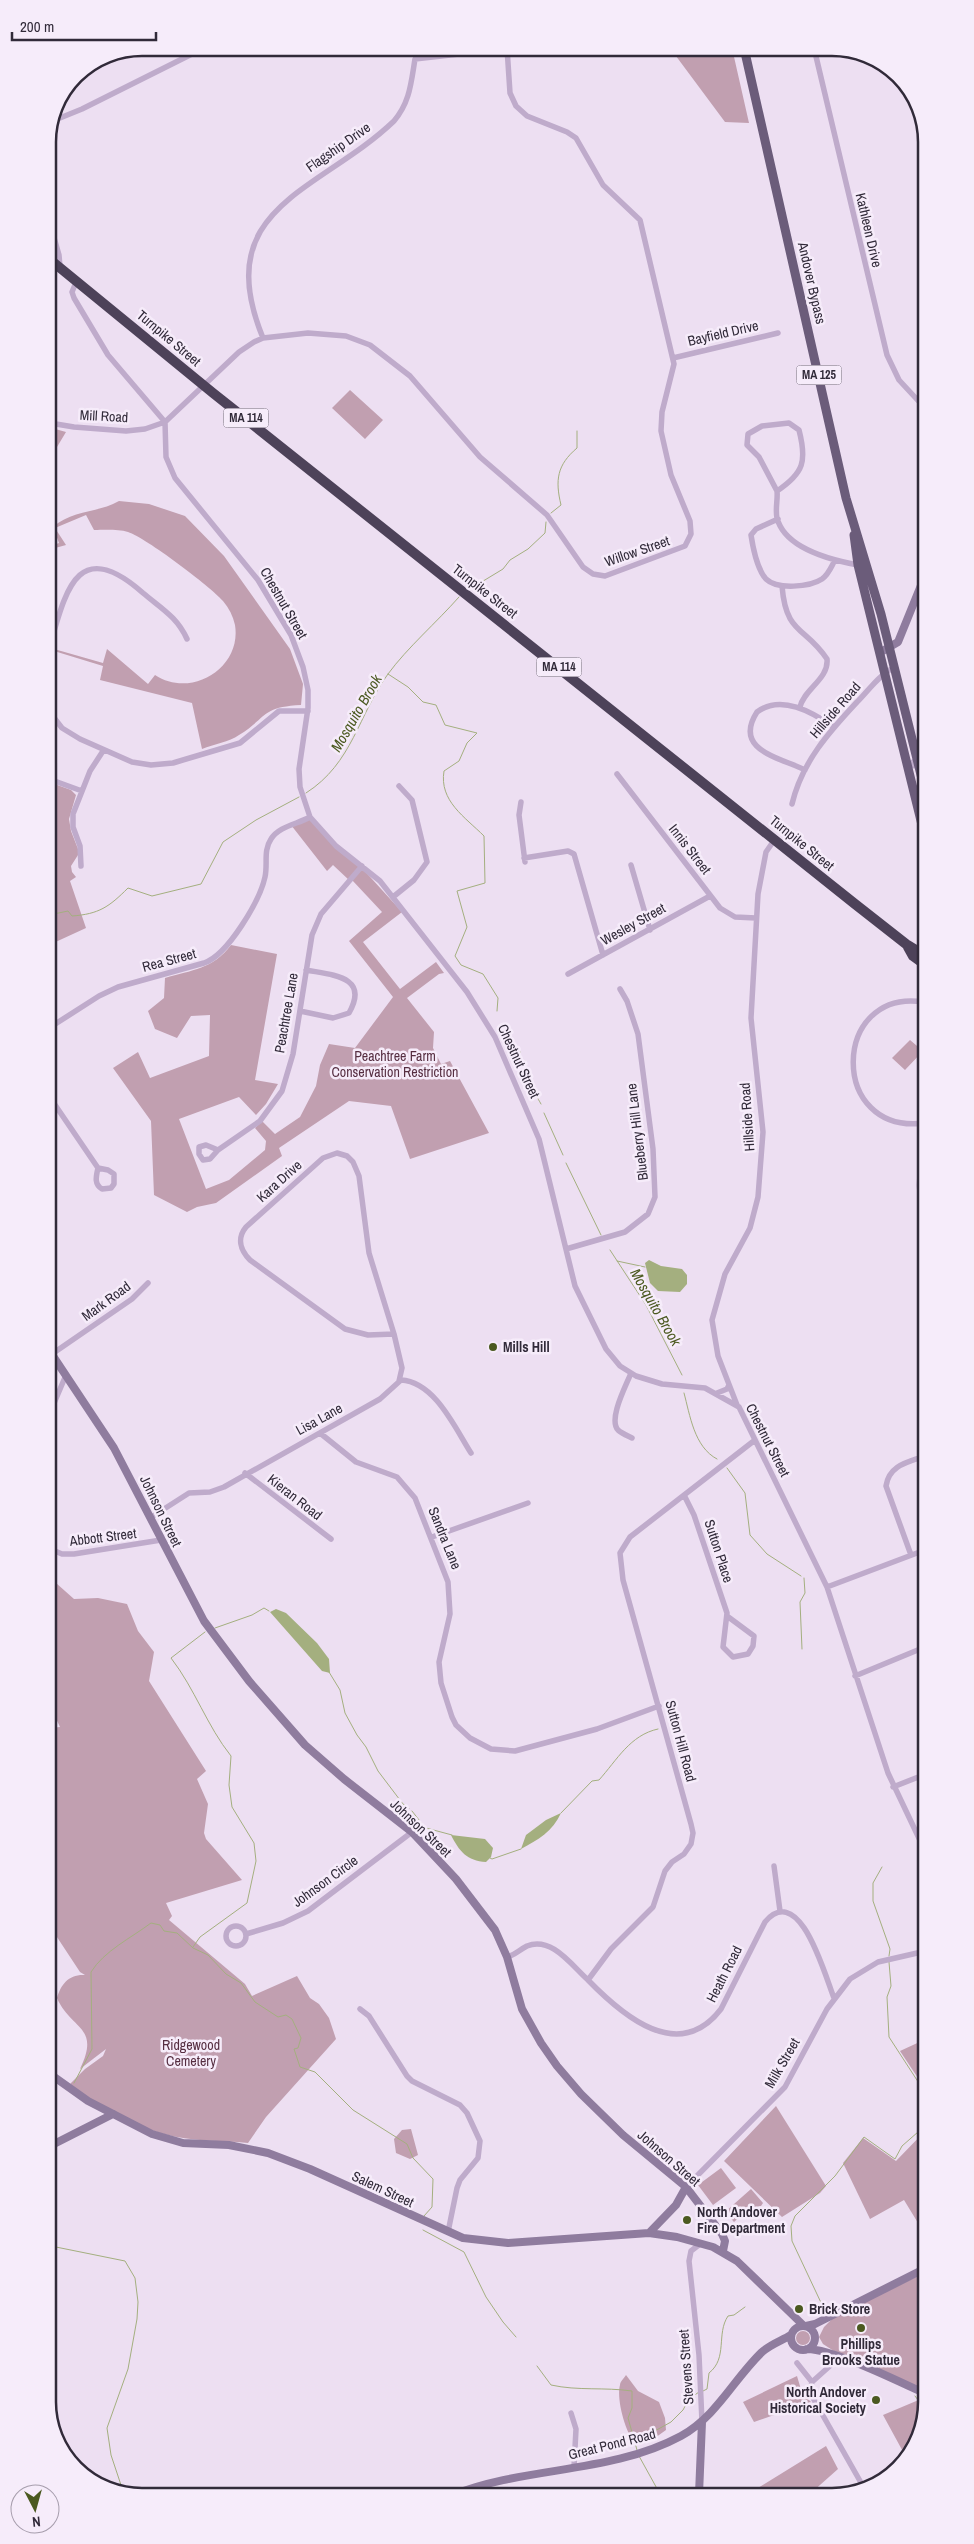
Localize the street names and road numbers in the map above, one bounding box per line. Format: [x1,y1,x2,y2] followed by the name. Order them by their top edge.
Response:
[302,118,374,176] street label: Flagship Drive
[852,191,886,269] street label: Kathleen Drive
[794,239,830,326] street label: Andover Bypass
[133,306,205,370] street label: Turnpike Street
[686,316,760,350] street label: Bayfield Drive
[796,366,842,384] road number: MA 125
[79,406,129,426] street label: Mill Road
[224,408,268,428] road number: MA 114
[602,531,672,571] street label: Willow Street
[449,560,521,622] street label: Turnpike Street
[256,564,312,642] street label: Chestnut Street
[536,658,582,676] road number: MA 114
[806,678,864,742] street label: Hillside Road
[766,811,838,875] street label: Turnpike Street
[665,820,715,878] street label: Innis Street
[597,899,669,949] street label: Wesley Street
[140,944,198,976] street label: Rea Street
[270,972,302,1054] street label: Peachtree Lane
[494,1021,544,1101] street label: Chestnut Street
[622,1082,652,1182] street label: Blueberry Hill Lane
[736,1082,758,1152] street label: Hillside Road
[253,1156,305,1206] street label: Kara Drive
[78,1277,134,1325] street label: Mark Road
[293,1399,345,1439] street label: Lisa Lane
[742,1400,794,1480] street label: Chestnut Street
[264,1470,326,1524] street label: Kieran Road
[136,1472,186,1550] street label: Johnson Street
[424,1504,466,1572] street label: Sandra Lane
[700,1517,738,1585] street label: Sutton Place
[68,1524,137,1550] street label: Abbott Street
[661,1698,701,1784] street label: Sutton Hill Road
[387,1795,455,1861] street label: Johnson Street
[289,1851,361,1911] street label: Johnson Circle
[702,1943,746,2005] street label: Heath Road
[760,2035,804,2091] street label: Milk Street
[634,2126,704,2190] street label: Johnson Street
[349,2167,417,2211] street label: Salem Street
[674,2329,698,2405] street label: Stevens Street
[566,2424,658,2464] street label: Great Pond Road

